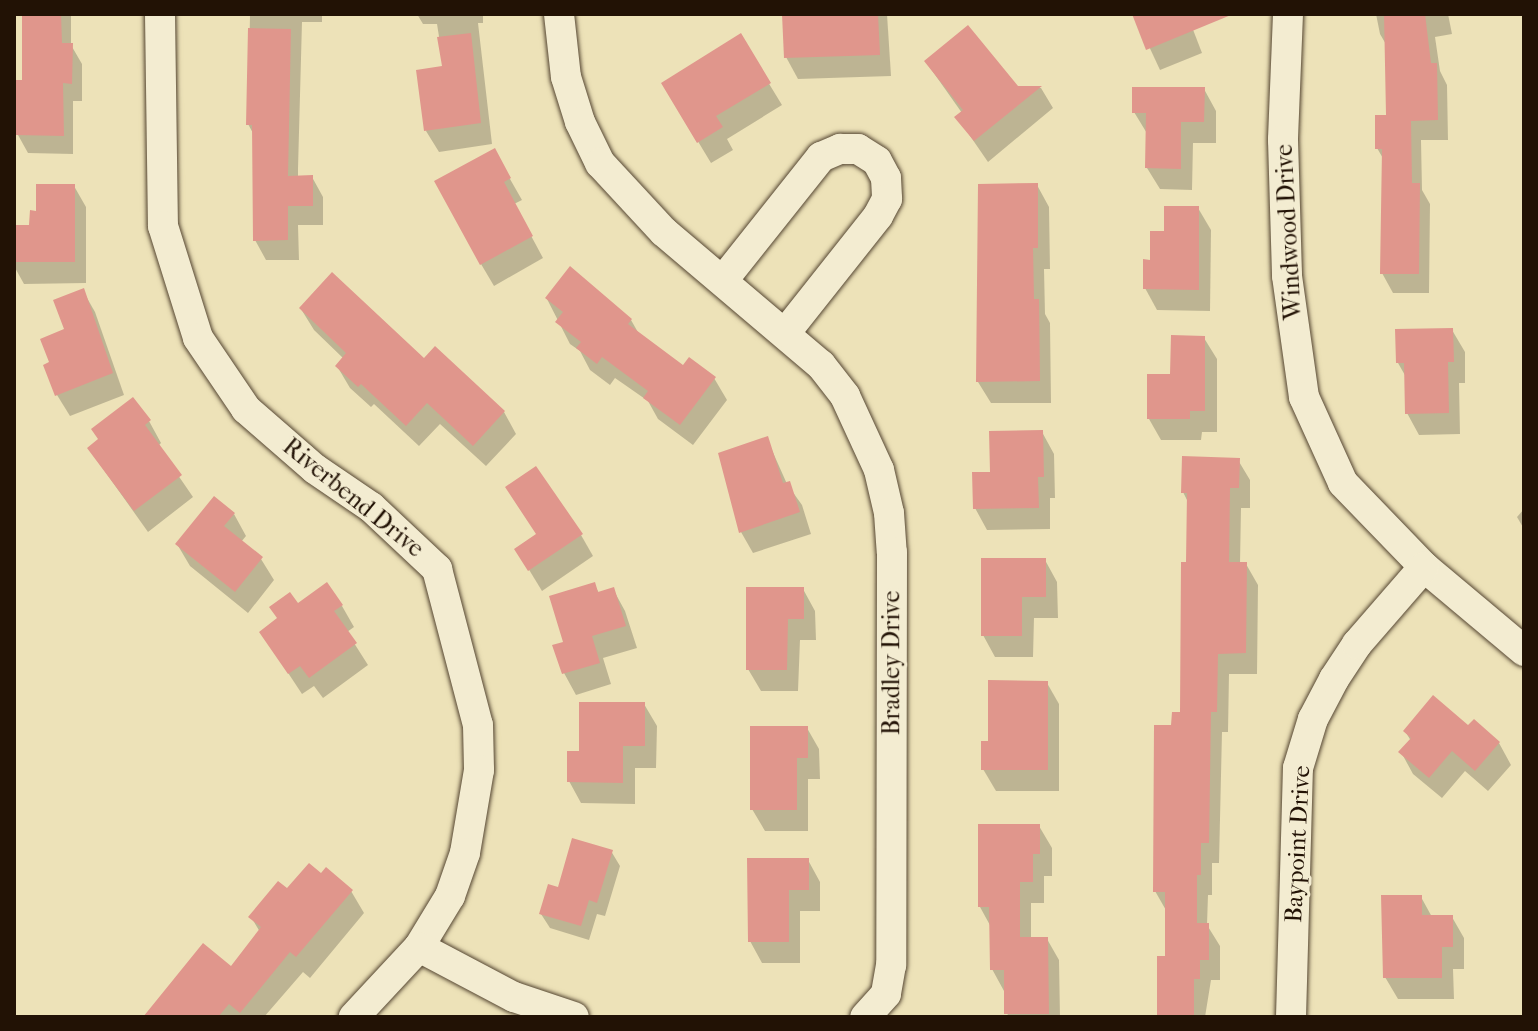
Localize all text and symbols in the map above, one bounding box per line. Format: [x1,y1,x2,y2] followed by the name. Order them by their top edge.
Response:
[1270,143,1308,321] street label: Windwood Drive
[277,432,429,564] street label: Riverbend Drive
[878,591,906,735] street label: Bradley Drive
[1280,765,1316,923] street label: Baypoint Drive

